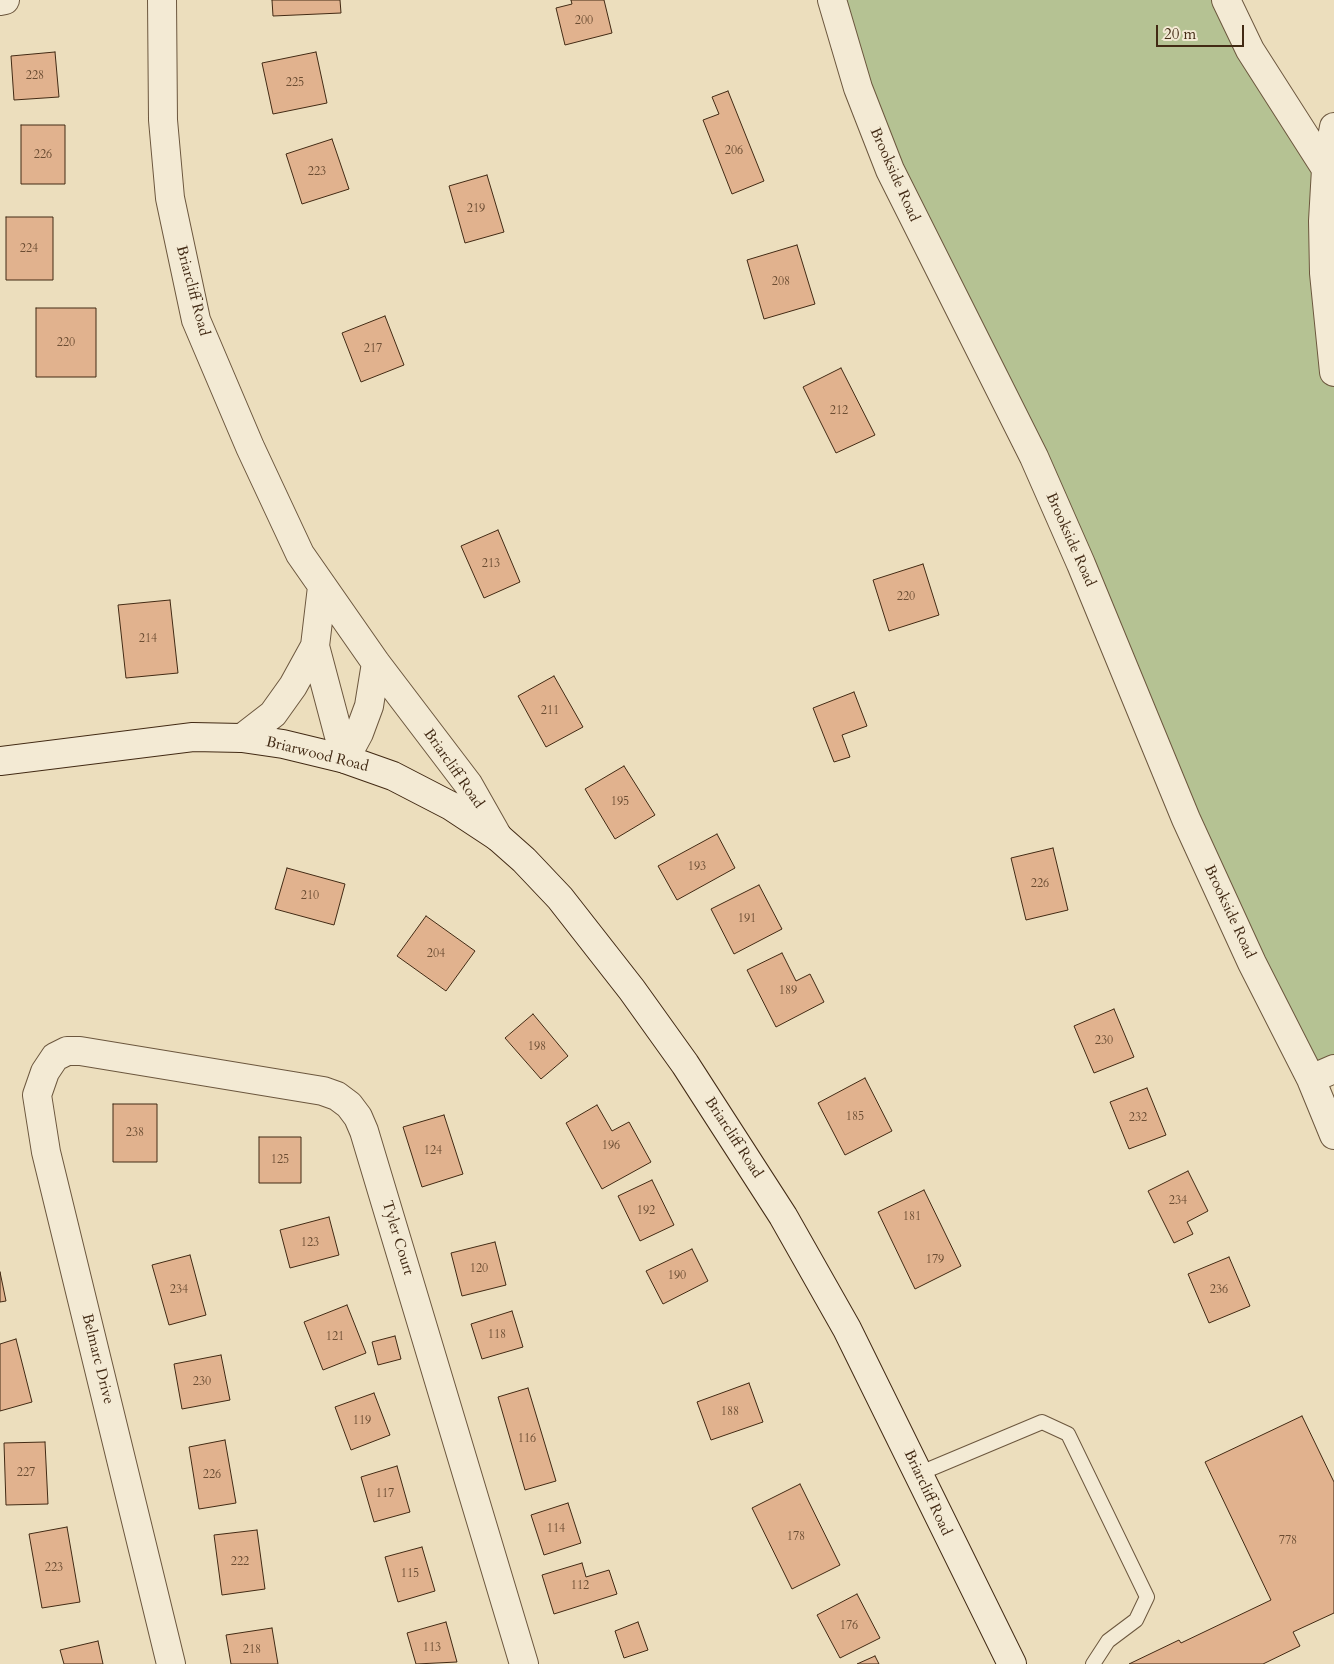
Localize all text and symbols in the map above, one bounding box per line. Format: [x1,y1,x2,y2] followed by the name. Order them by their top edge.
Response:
[575,14,593,28] house number: 200
[1159,15,1246,47] scale bar
[1164,24,1196,44] text: 20 m
[26,69,44,83] house number: 228
[286,76,304,90] house number: 225
[865,125,923,225] street label: Brookside Road
[725,144,743,158] house number: 206
[34,148,52,162] house number: 226
[308,165,326,179] house number: 223
[467,202,485,216] house number: 219
[20,242,38,256] house number: 224
[171,244,213,338] street label: Briarcliff Road
[772,275,790,289] house number: 208
[57,336,75,350] house number: 220
[364,342,382,356] house number: 217
[830,404,848,418] house number: 212
[1041,490,1099,590] street label: Brookside Road
[482,557,500,571] house number: 213
[897,590,915,604] house number: 220
[139,632,157,646] house number: 214
[541,704,559,718] house number: 211
[419,726,487,812] street label: Briarcliff Road
[264,734,370,776] street label: Briarwood Road
[611,795,629,809] house number: 195
[688,860,706,874] house number: 193
[1200,862,1258,962] street label: Brookside Road
[1031,877,1049,891] house number: 226
[301,889,319,903] house number: 210
[738,912,756,926] house number: 191
[427,947,445,961] house number: 204
[779,984,797,998] house number: 189
[1095,1034,1113,1048] house number: 230
[528,1040,546,1054] house number: 198
[700,1094,766,1182] street label: Briarcliff Road
[846,1110,864,1124] house number: 185
[1129,1111,1147,1125] house number: 232
[126,1126,144,1140] house number: 238
[602,1139,620,1153] house number: 196
[424,1144,442,1158] house number: 124
[271,1153,289,1167] house number: 125
[1169,1194,1187,1208] house number: 234
[377,1199,417,1277] street label: Tyler Court
[637,1204,655,1218] house number: 192
[903,1210,921,1224] house number: 181
[301,1236,319,1250] house number: 123
[926,1253,944,1267] house number: 179
[470,1262,488,1276] house number: 120
[668,1269,686,1283] house number: 190
[170,1283,188,1297] house number: 234
[1210,1283,1228,1297] house number: 236
[77,1312,117,1406] street label: Belmarc Drive
[488,1328,506,1342] house number: 118
[326,1330,344,1344] house number: 121
[193,1375,211,1389] house number: 230
[721,1405,739,1419] house number: 188
[353,1414,371,1428] house number: 119
[518,1432,536,1446] house number: 116
[899,1447,955,1539] street label: Briarcliff Road
[17,1466,35,1480] house number: 227
[203,1468,221,1482] house number: 226
[376,1487,394,1501] house number: 117
[547,1522,565,1536] house number: 114
[787,1530,805,1544] house number: 178
[1279,1534,1297,1548] house number: 778
[231,1555,249,1569] house number: 222
[45,1561,63,1575] house number: 223
[401,1567,419,1581] house number: 115
[571,1579,589,1593] house number: 112
[840,1619,858,1633] house number: 176
[423,1641,441,1655] house number: 113
[243,1643,261,1657] house number: 218

